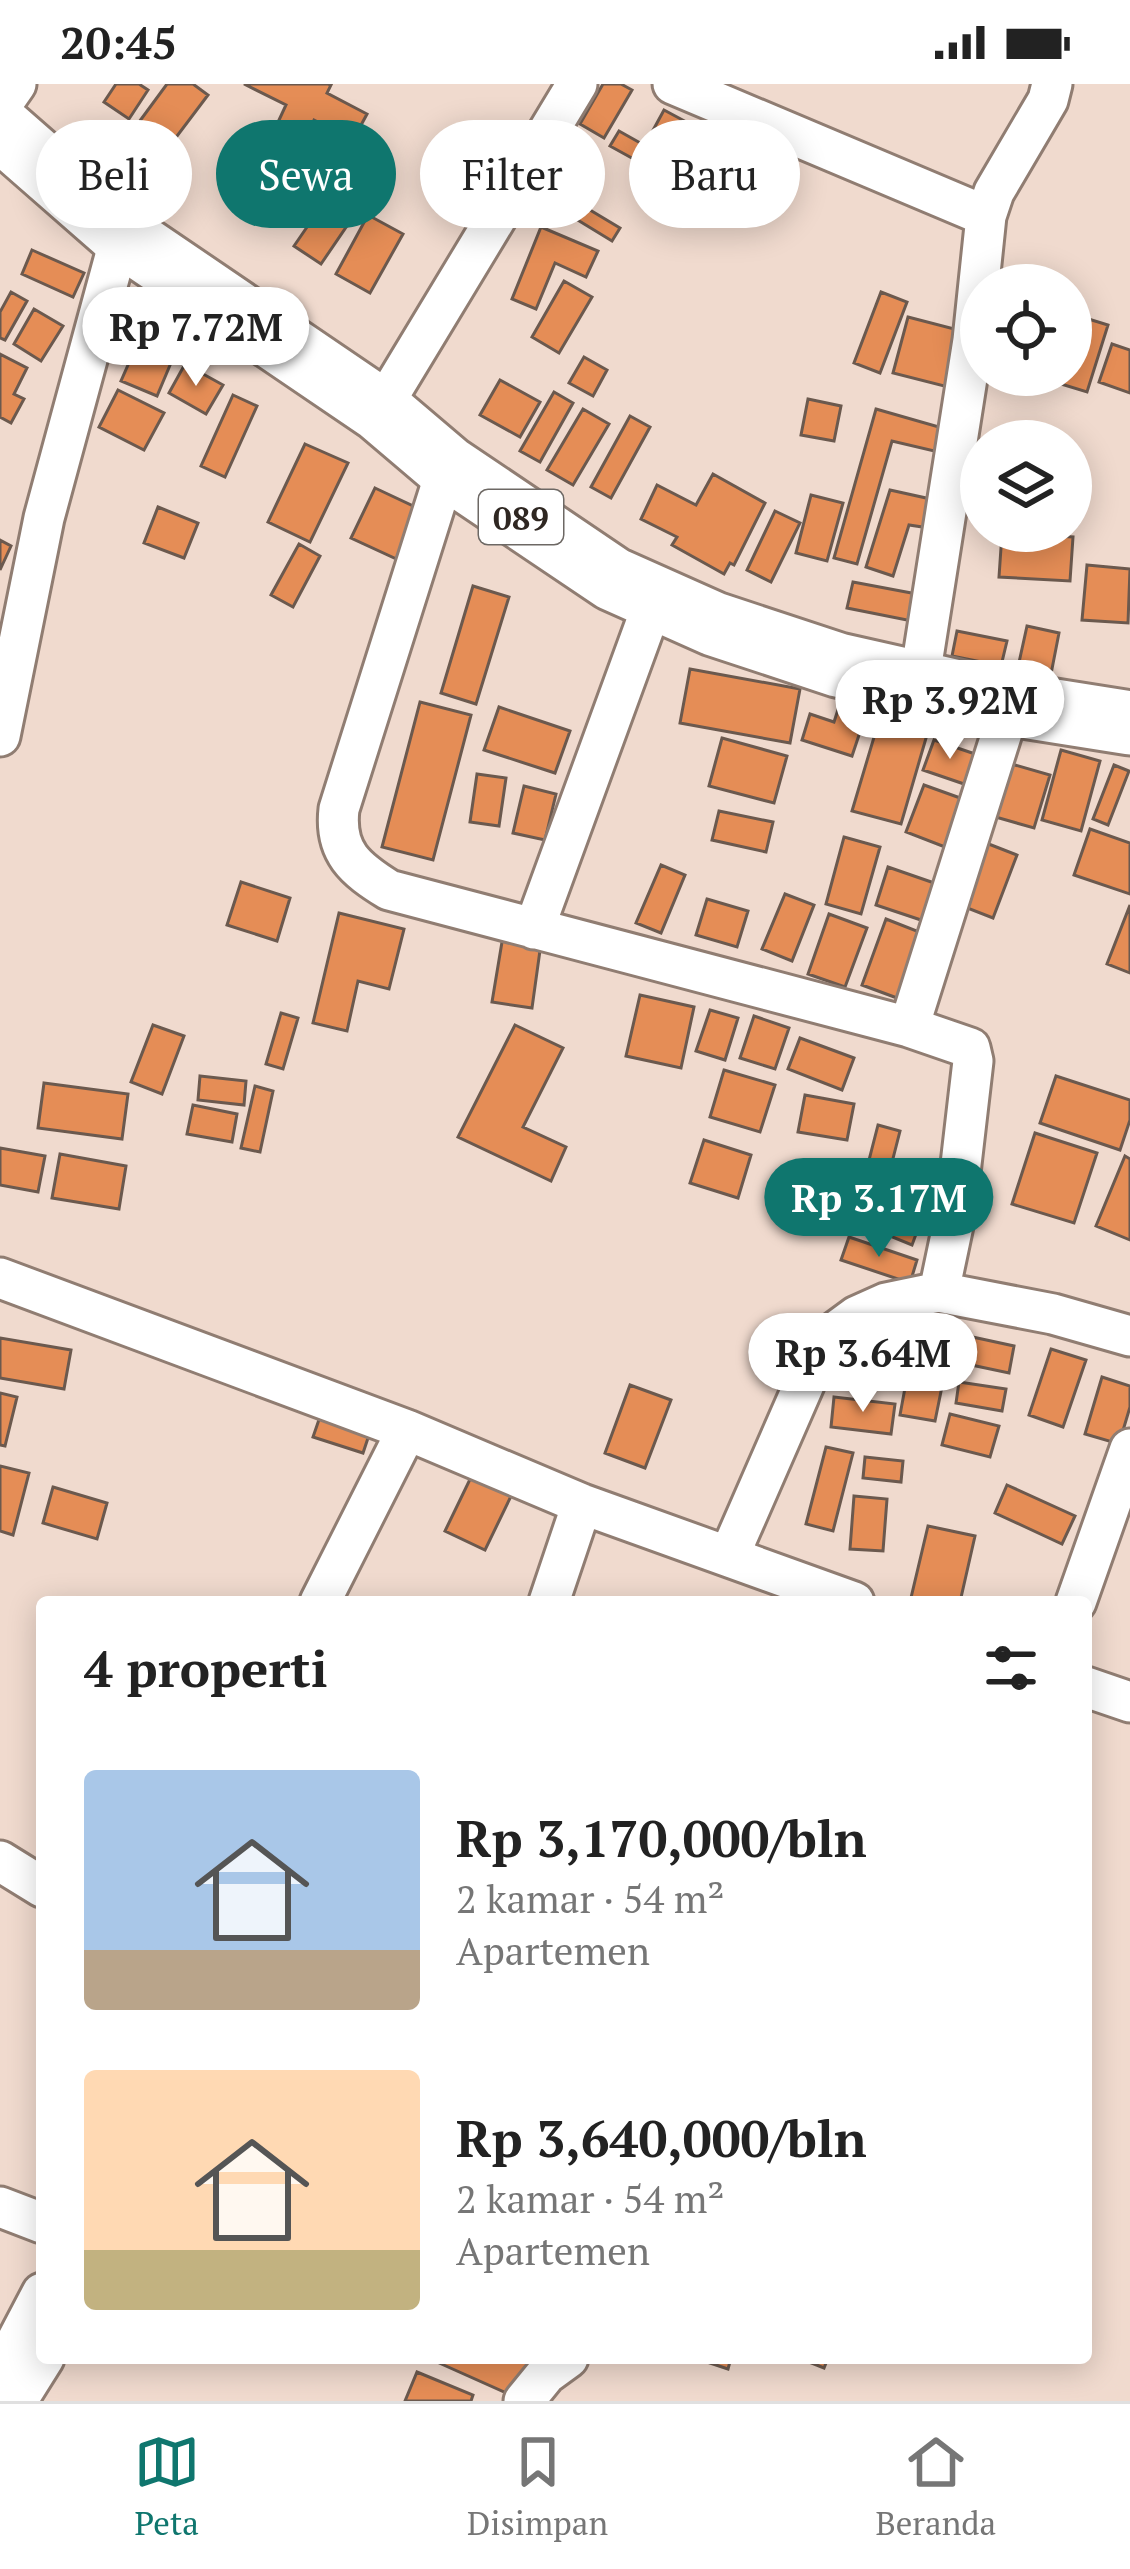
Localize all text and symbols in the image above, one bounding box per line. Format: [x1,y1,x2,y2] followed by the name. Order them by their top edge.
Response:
[60,12,177,72] text: 20:45
[36,120,192,228] chip: Beli
[216,120,396,228] chip: Sewa
[420,120,605,228] chip: Filter
[629,120,800,228] chip: Baru
[960,264,1092,552] map controls
[960,264,1092,396] button: locate
[72,287,320,389] pin: Rp 7.72M
[109,300,283,352] text: Rp 7.72M
[960,420,1092,552] button: layers
[479,490,563,544] road number: 089
[826,660,1074,762] pin: Rp 3.92M
[862,673,1038,725] text: Rp 3.92M
[755,1158,1003,1260] pin: Rp 3.17M
[791,1171,967,1223] text: Rp 3.17M
[739,1313,987,1415] pin: Rp 3.64M
[775,1326,951,1378] text: Rp 3.64M
[84,1634,328,1702] text: 4 properti
[978,1635,1044,1701] icon: filters
[456,1804,867,1872] text: Rp 3,170,000/bln
[180,1818,324,1962] icon: home
[456,1872,724,1924] text: 2 kamar · 54 m²
[456,1924,650,1976] text: Apartemen
[456,2104,867,2172] text: Rp 3,640,000/bln
[180,2118,324,2262] icon: home
[456,2172,724,2224] text: 2 kamar · 54 m²
[456,2224,650,2276] text: Apartemen
[134,2429,200,2544] tab: Peta
[467,2429,608,2544] tab: Disimpan
[875,2429,996,2544] tab: Beranda

